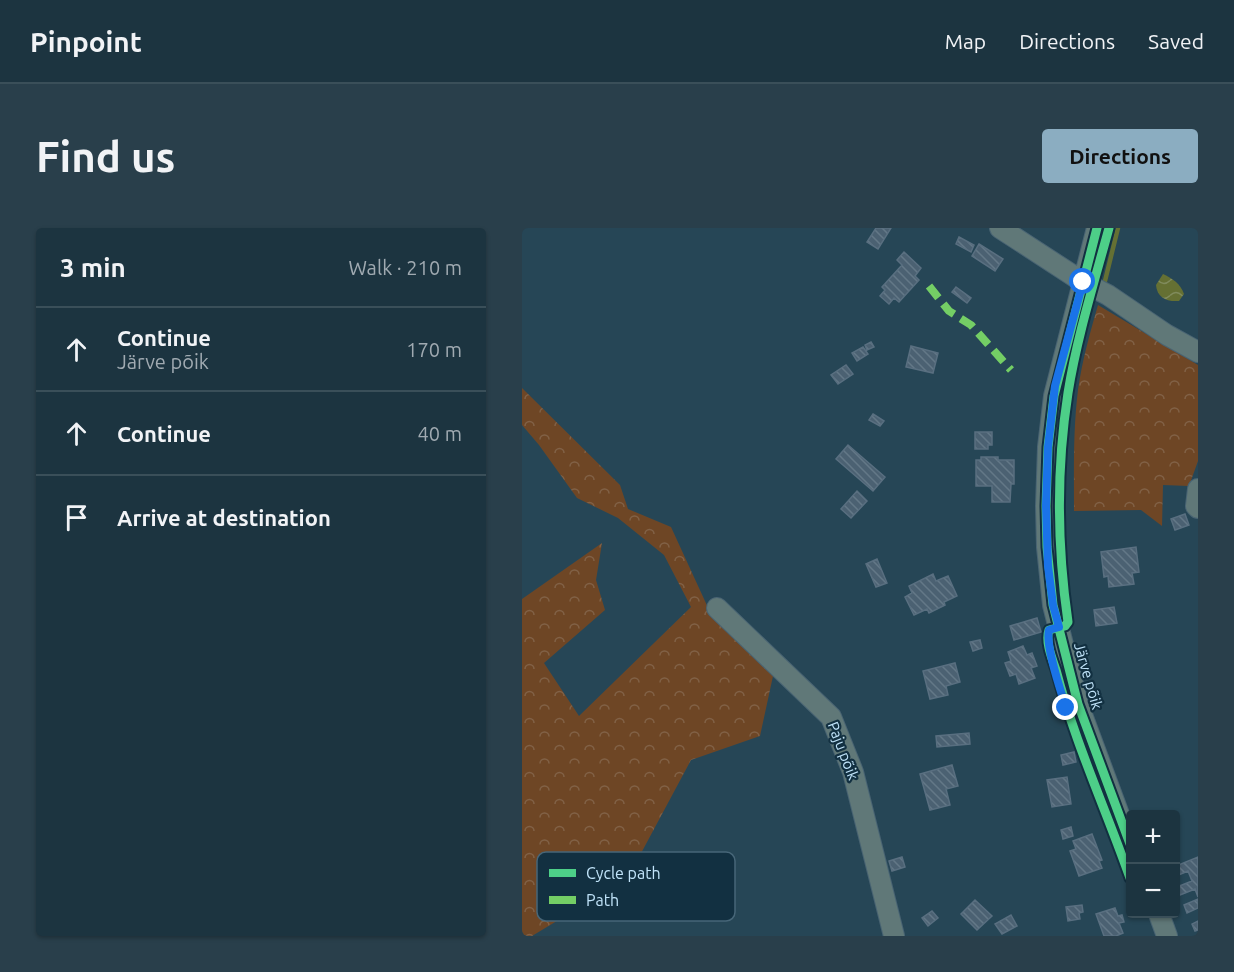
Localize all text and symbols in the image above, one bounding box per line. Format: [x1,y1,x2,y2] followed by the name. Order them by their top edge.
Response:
[30,26,142,57] text: Pinpoint
[945,29,986,53] text: Map
[1019,29,1115,53] text: Directions
[1148,29,1204,53] text: Saved
[1042,129,1198,183] button: Directions
[36,133,175,180] text: Find us
[60,253,126,282] text: 3 min
[349,256,462,279] text: Walk · 210 m
[1069,268,1095,294] route start
[117,325,211,350] text: Continue
[60,333,93,366] icon: ahead
[406,338,462,361] text: 170 m
[117,350,209,373] text: Järve põik
[60,417,93,450] icon: ahead
[117,421,211,446] text: Continue
[418,422,462,445] text: 40 m
[60,501,93,534] icon: arrive
[117,505,331,530] text: Arrive at destination
[1071,640,1106,712] street label: Järve põik
[1052,694,1078,720] route end
[825,719,862,783] street label: Paju põik
[1126,810,1180,918] map controls
[1126,810,1180,864] button: +
[537,852,735,921] legend
[586,864,661,882] text: Cycle path
[1126,864,1180,918] button: −
[586,891,619,909] text: Path

